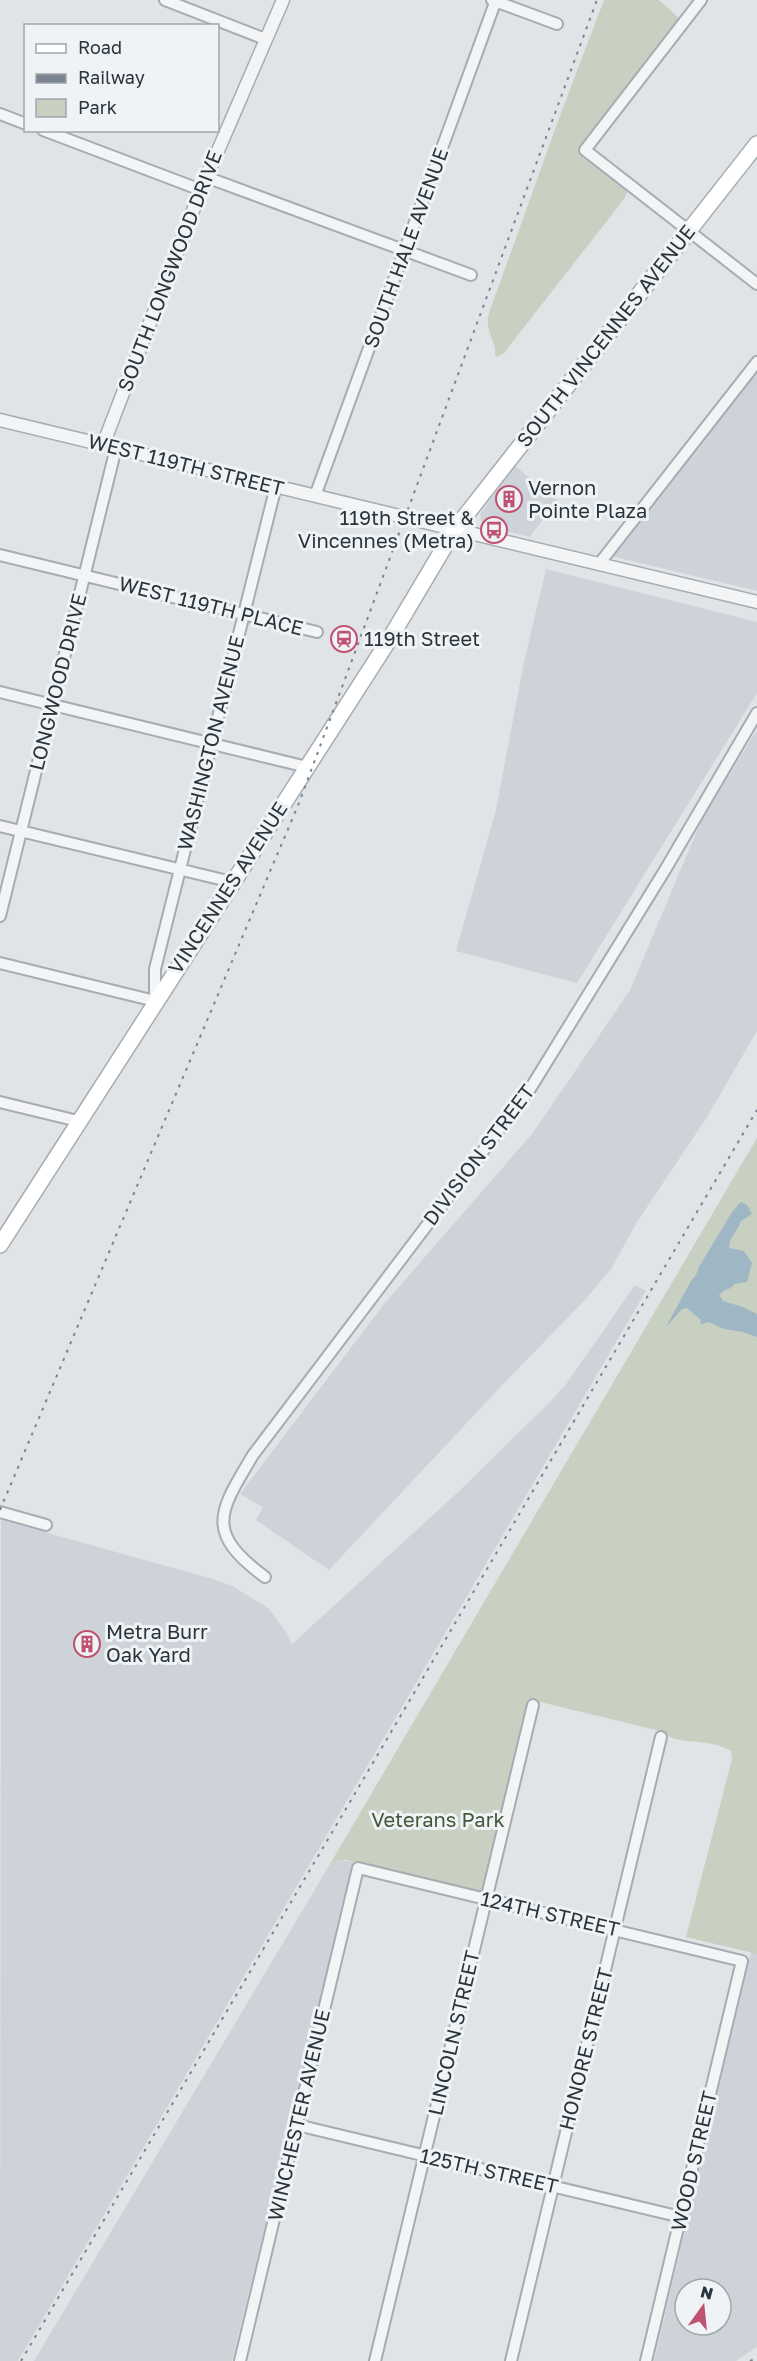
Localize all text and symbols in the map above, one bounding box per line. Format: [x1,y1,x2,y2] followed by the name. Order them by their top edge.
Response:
[24,24,219,132] legend
[78,36,122,58] text: Road
[78,66,145,88] text: Railway
[78,96,117,118] text: Park
[358,144,452,351] street label: SOUTH HALE AVENUE
[112,147,226,395] street label: SOUTH LONGWOOD DRIVE
[511,220,699,451] street label: SOUTH VINCENNES AVENUE
[86,428,287,500] street label: WEST 119TH STREET
[528,475,647,522] place label: Vernon Pointe Plaza
[494,484,524,514] building icon: Vernon Pointe Plaza
[298,505,475,552] place label: 119th Street & Vincennes (Metra)
[479,515,509,545] bus stop icon: 119th Street & Vincennes (Metra)
[116,570,306,640] street label: WEST 119TH PLACE
[23,591,91,773] street label: LONGWOOD DRIVE
[329,624,359,654] station icon: 119th Street
[364,626,480,650] place label: 119th Street
[172,633,248,853] street label: WASHINGTON AVENUE
[163,797,292,978] street label: VINCENNES AVENUE
[418,1079,539,1229] street label: DIVISION STREET
[106,1619,208,1666] place label: Metra Burr Oak Yard
[72,1629,102,1659] building icon: Metra Burr Oak Yard
[371,1807,505,1831] park label: Veterans Park
[478,1885,622,1941] street label: 124TH STREET
[422,1948,484,2118] street label: LINCOLN STREET
[553,1965,617,2132] street label: HONORE STREET
[262,2007,334,2223] street label: WINCHESTER AVENUE
[665,2088,721,2233] street label: WOOD STREET
[418,2142,561,2198] street label: 125TH STREET
[673,2277,733,2337] north arrow
[698,2281,715,2304] text: N

